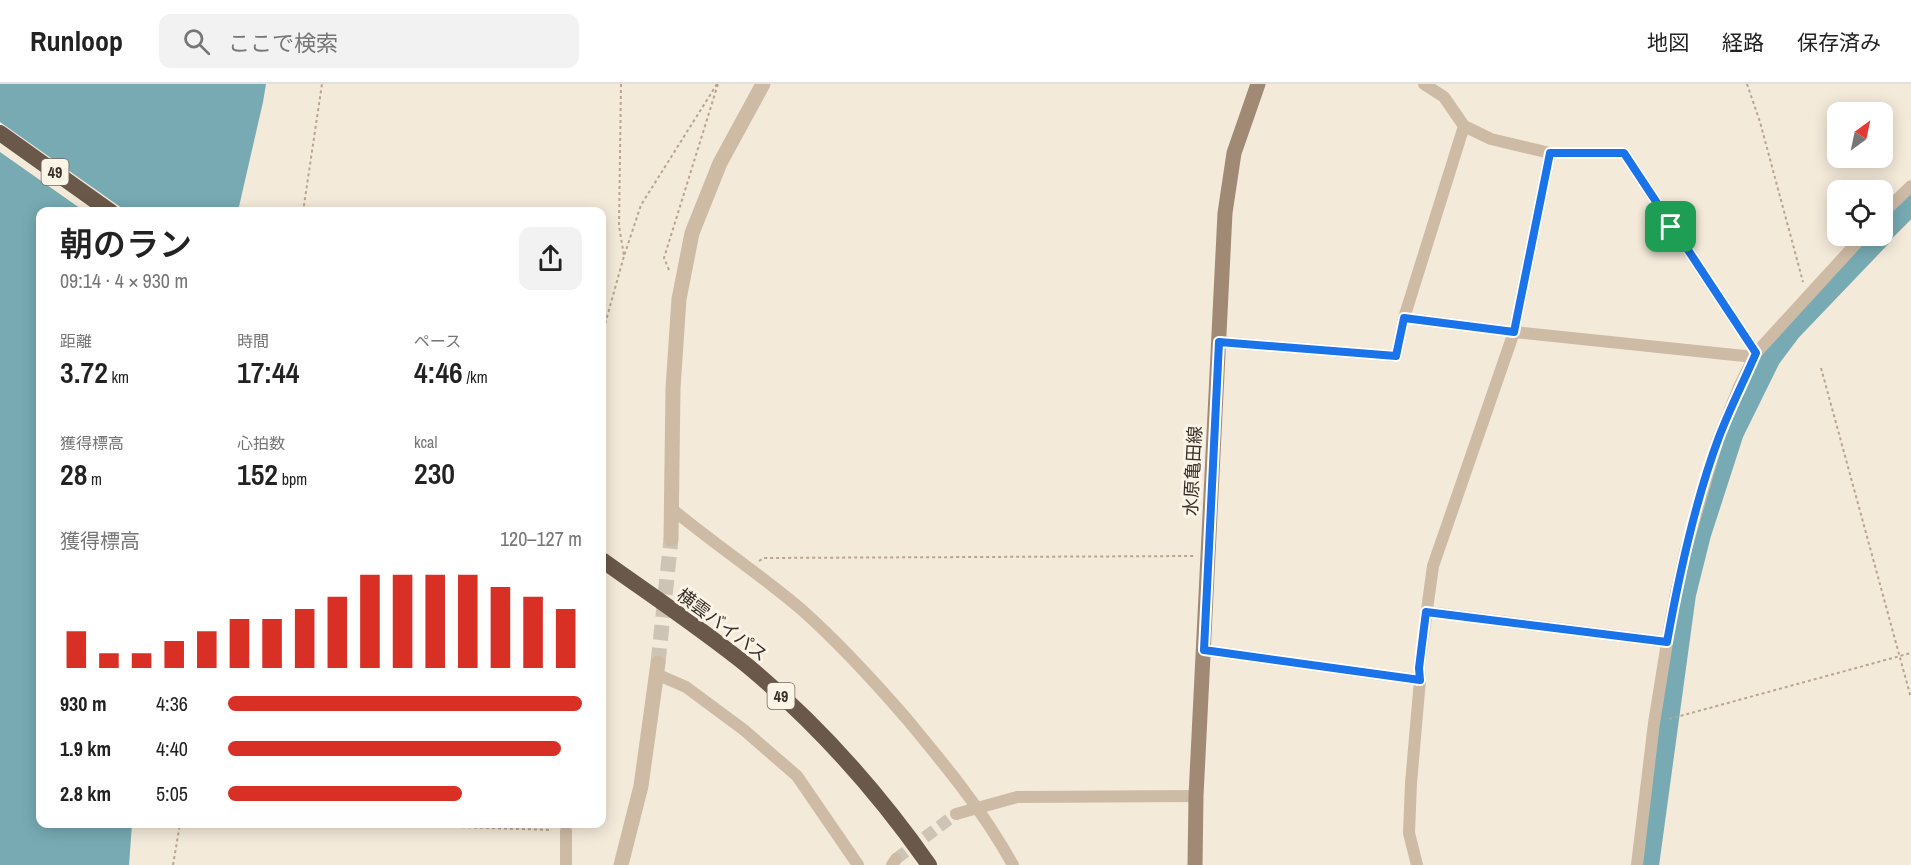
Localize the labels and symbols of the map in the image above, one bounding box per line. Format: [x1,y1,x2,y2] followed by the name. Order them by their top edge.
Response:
[1827,102,1893,168] north arrow
[42,159,68,185] road number: 49
[1645,201,1696,252] pin
[1178,425,1207,517] street label: 水原亀田線
[672,582,773,667] street label: 横雲バイパス
[768,683,794,709] road number: 49

